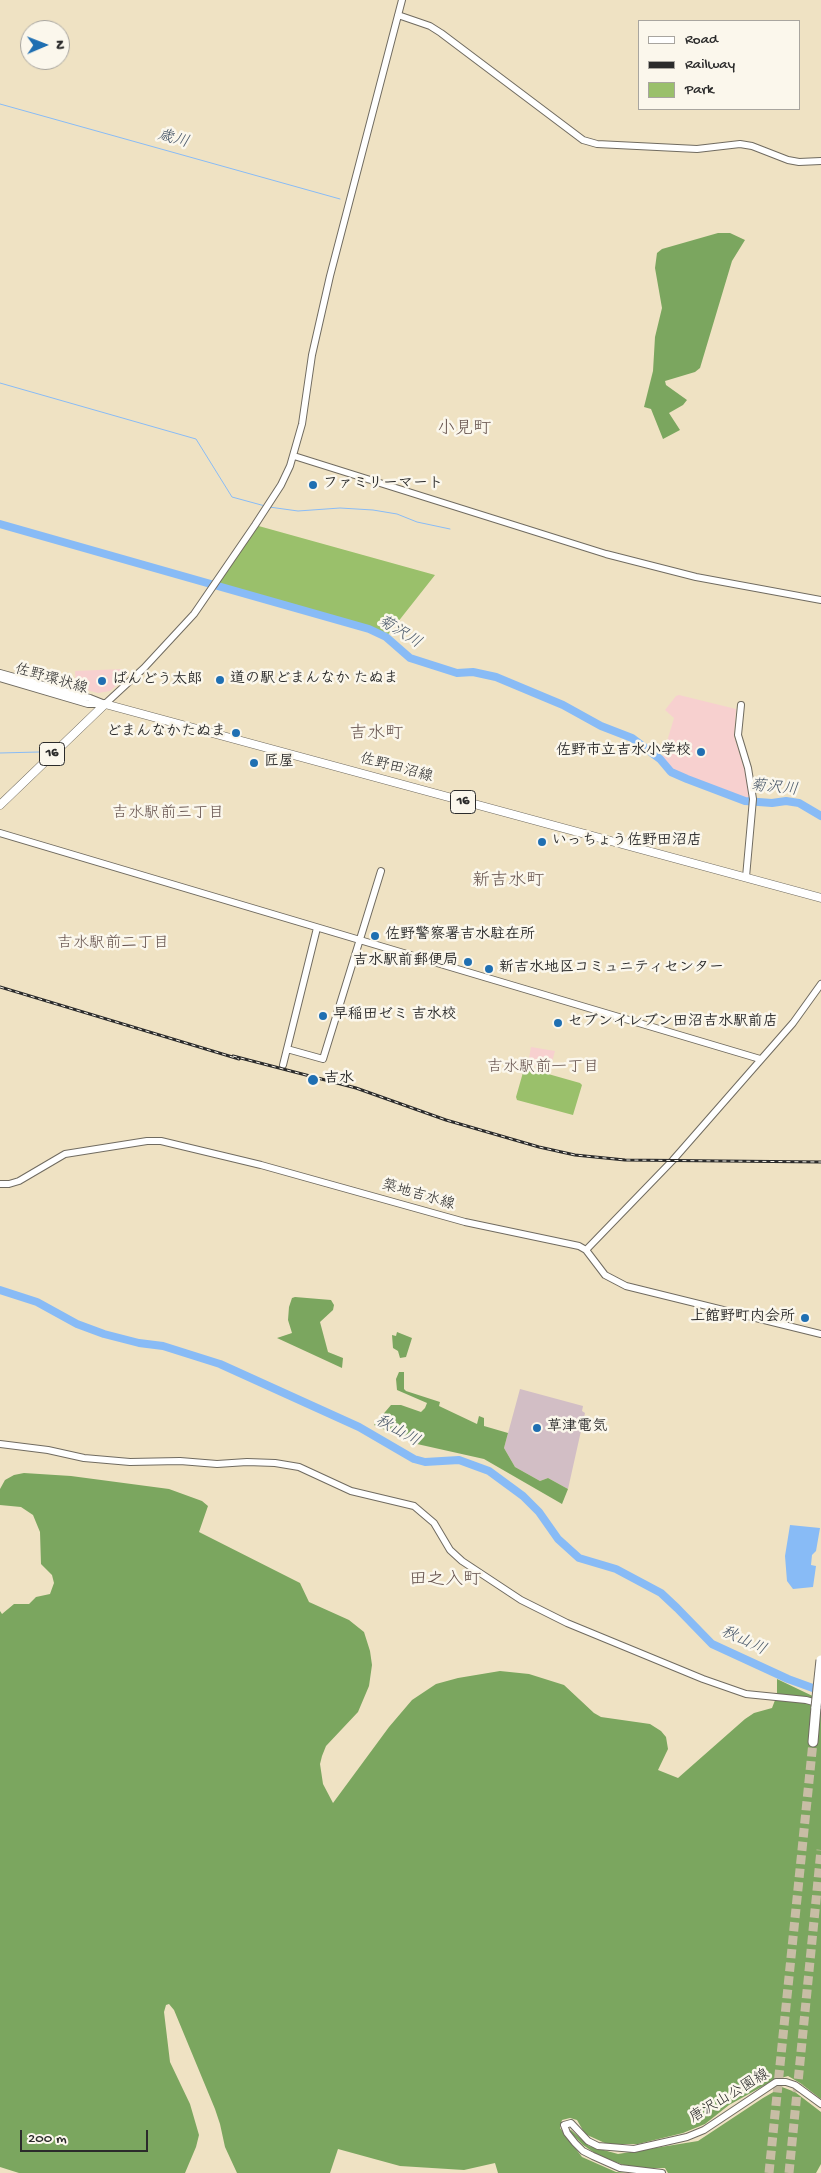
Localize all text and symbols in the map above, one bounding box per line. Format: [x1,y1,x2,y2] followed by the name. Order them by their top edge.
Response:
[20,20,70,70] north arrow
[638,20,801,110] legend
[685,31,718,49] text: Road
[51,40,68,49] text: N
[685,56,735,74] text: Railway
[685,81,714,99] text: Park
[155,126,191,154] water label: 歳川
[437,419,491,441] district label: 小見町
[323,476,443,494] place label: ファミリーマート
[307,479,319,491] marker: ファミリーマート
[374,612,424,654] water label: 菊沢川
[12,661,90,699] street label: 佐野環状線
[230,671,399,689] place label: 道の駅どまんなか たぬま
[112,672,202,690] place label: ばんどう太郎
[214,674,226,686] marker: 道の駅どまんなか たぬま
[96,675,108,687] marker: ばんどう太郎
[106,724,226,742] place label: どまんなかたぬま
[349,724,403,746] district label: 吉水町
[230,727,242,739] marker: どまんなかたぬま
[40,742,64,766] road number: 16
[556,743,691,761] place label: 佐野市立吉水小学校
[695,746,707,758] marker: 佐野市立吉水小学校
[357,751,435,787] street label: 佐野田沼線
[264,754,294,772] place label: 匠屋
[248,757,260,769] marker: 匠屋
[749,777,799,801] water label: 菊沢川
[450,790,476,814] road number: 16
[112,805,224,825] district label: 吉水駅前三丁目
[552,833,702,851] place label: いっちょう佐野田沼店
[536,836,548,848] marker: いっちょう佐野田沼店
[472,871,544,893] district label: 新吉水町
[385,927,535,945] place label: 佐野警察署吉水駐在所
[369,930,381,942] marker: 佐野警察署吉水駐在所
[57,935,169,955] district label: 吉水駅前二丁目
[353,953,458,971] place label: 吉水駅前郵便局
[462,956,474,968] marker: 吉水駅前郵便局
[499,960,724,978] place label: 新吉水地区コミュニティセンター
[483,963,495,975] marker: 新吉水地区コミュニティセンター
[333,1007,457,1025] place label: 早稲田ゼミ 吉水校
[317,1010,329,1022] marker: 早稲田ゼミ 吉水校
[568,1014,778,1032] place label: セブンイレブン田沼吉水駅前店
[552,1017,564,1029] marker: セブンイレブン田沼吉水駅前店
[487,1059,599,1079] district label: 吉水駅前一丁目
[324,1071,354,1089] place label: 吉水
[306,1073,320,1087] marker: 吉水
[379,1177,457,1215] street label: 築地吉水線
[690,1309,795,1327] place label: 上館野町内会所
[799,1312,811,1324] marker: 上館野町内会所
[371,1412,423,1452] water label: 秋山川
[547,1419,607,1437] place label: 草津電気
[531,1422,543,1434] marker: 草津電気
[409,1570,481,1592] district label: 田之入町
[717,1623,769,1661] water label: 秋山川
[687,2066,773,2128] street label: 唐沢山公園線
[22,2120,150,2152] scale bar
[28,2130,67,2148] text: 200 m

